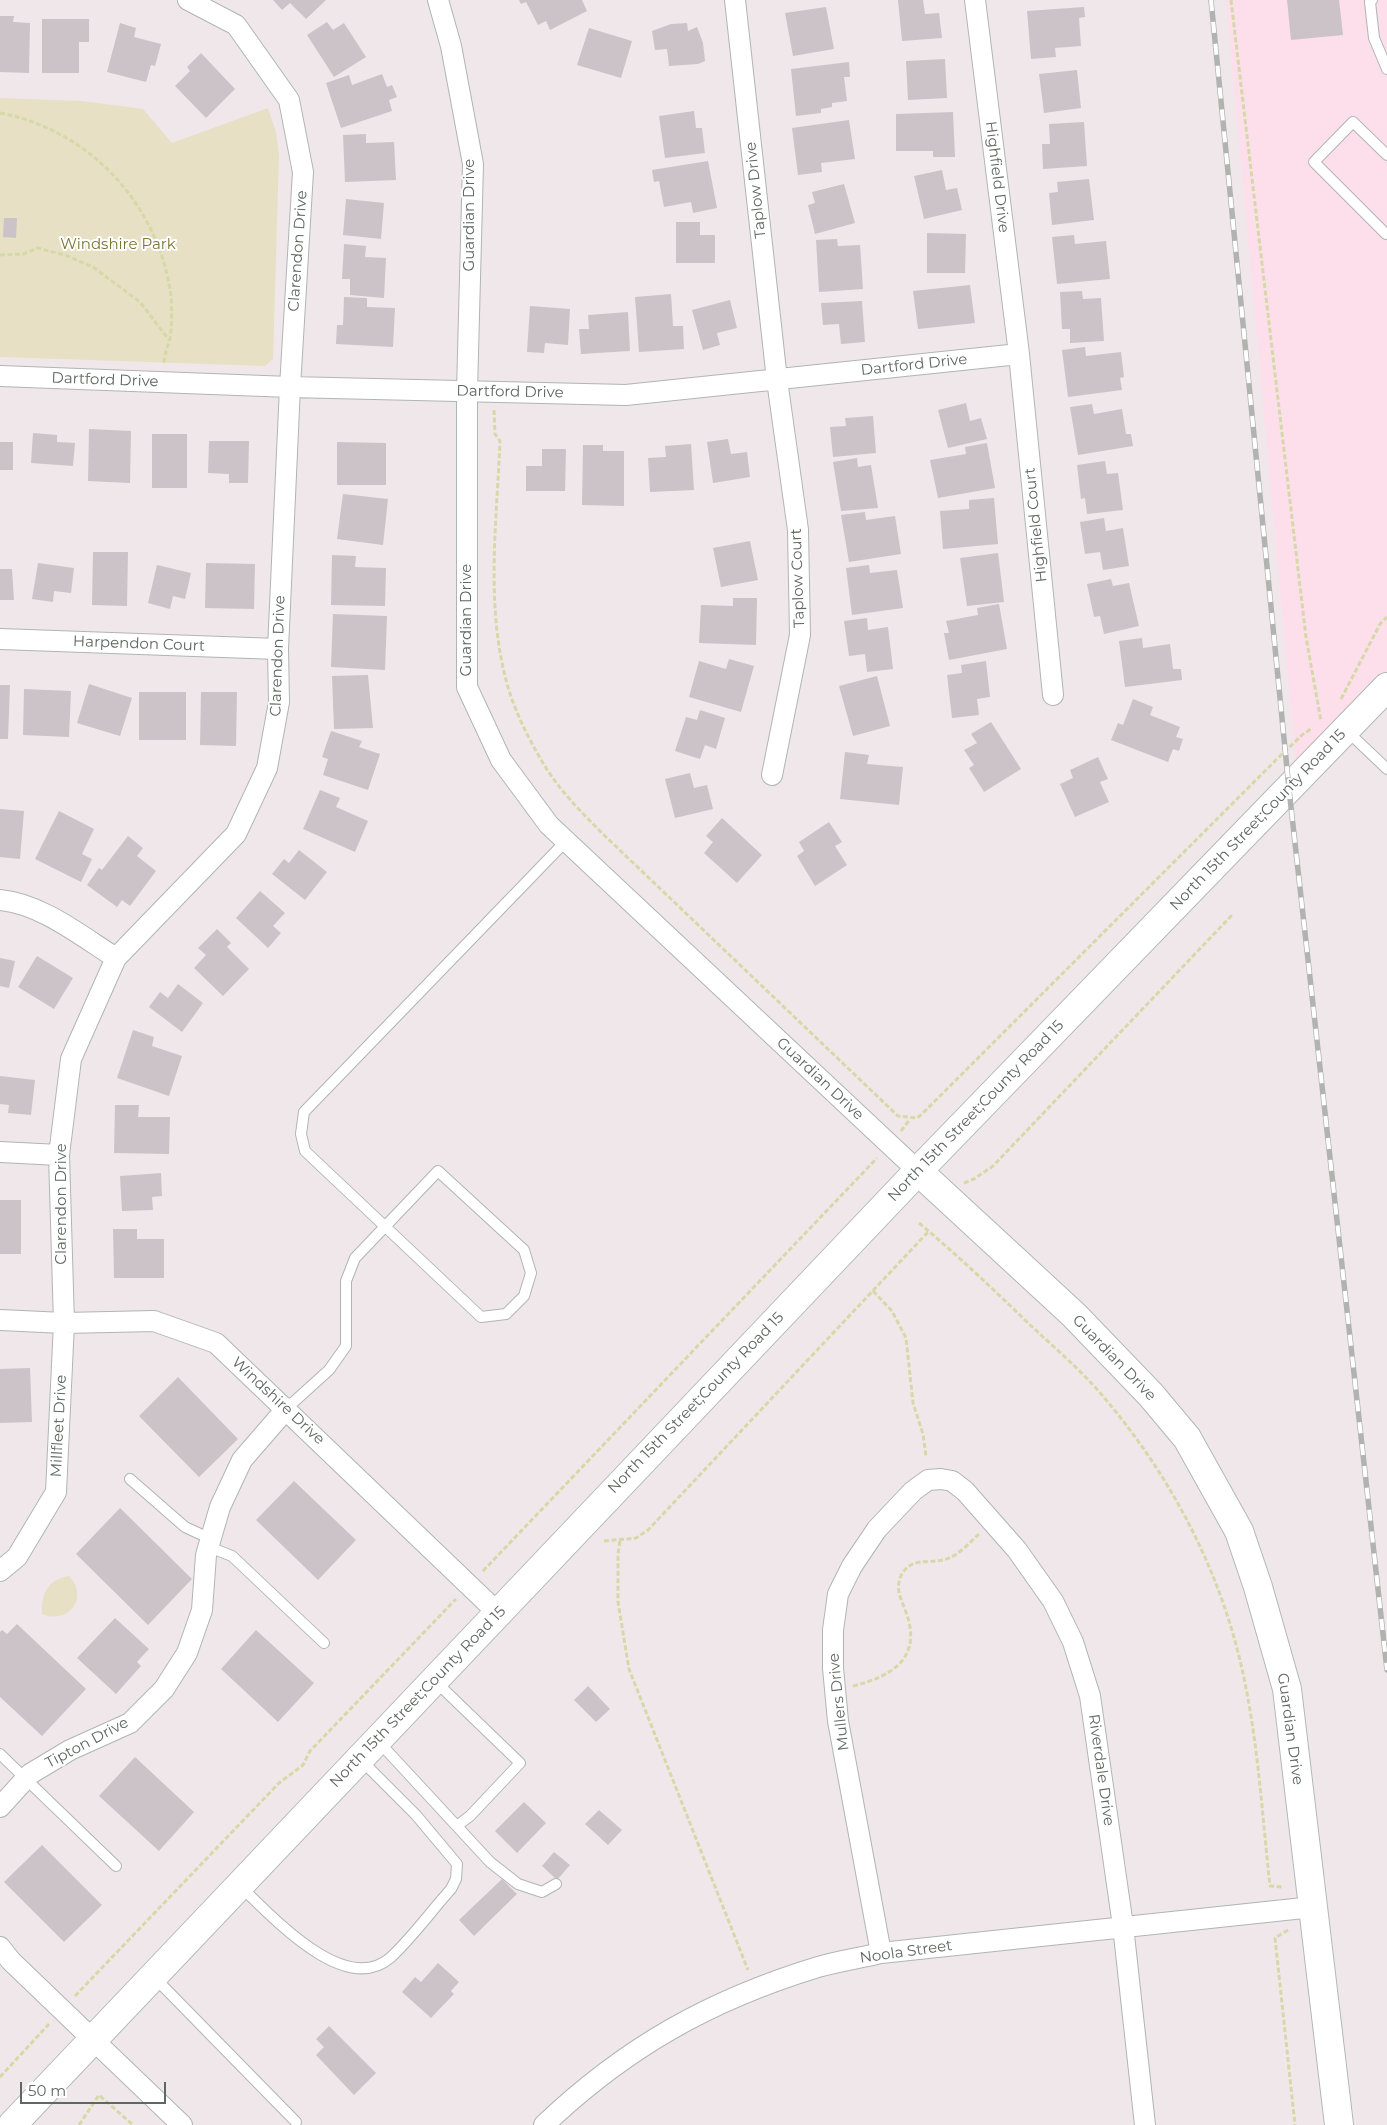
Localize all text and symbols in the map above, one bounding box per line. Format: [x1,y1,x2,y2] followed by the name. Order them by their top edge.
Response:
[981,120,1013,234] street label: Highfield Drive
[742,141,770,239] street label: Taplow Drive
[461,159,479,271] street label: Guardian Drive
[285,190,311,312] street label: Clarendon Drive
[60,236,176,254] park label: Windshire Park
[860,350,968,380] street label: Dartford Drive
[51,369,159,391] street label: Dartford Drive
[456,382,564,402] street label: Dartford Drive
[1021,467,1051,583] street label: Highfield Court
[787,528,809,628] street label: Taplow Court
[458,564,476,676] street label: Guardian Drive
[267,595,289,717] street label: Clarendon Drive
[73,633,205,655] street label: Harpendon Court
[1166,726,1350,914] street label: North 15th Street;County Road 15
[884,1017,1068,1205] street label: North 15th Street;County Road 15
[773,1034,867,1124] street label: Guardian Drive
[53,1143,71,1265] street label: Clarendon Drive
[604,1309,788,1497] street label: North 15th Street;County Road 15
[1068,1311,1160,1405] street label: Guardian Drive
[228,1353,328,1449] street label: Windshire Drive
[47,1374,71,1478] street label: Millfleet Drive
[326,1603,510,1791] street label: North 15th Street;County Road 15
[825,1652,853,1752] street label: Mullers Drive
[1273,1672,1307,1786] street label: Guardian Drive
[1084,1713,1118,1827] street label: Riverdale Drive
[42,1714,132,1772] street label: Tipton Drive
[859,1937,953,1967] street label: Noola Street
[22,2072,169,2104] scale bar
[28,2081,66,2100] text: 50 m

